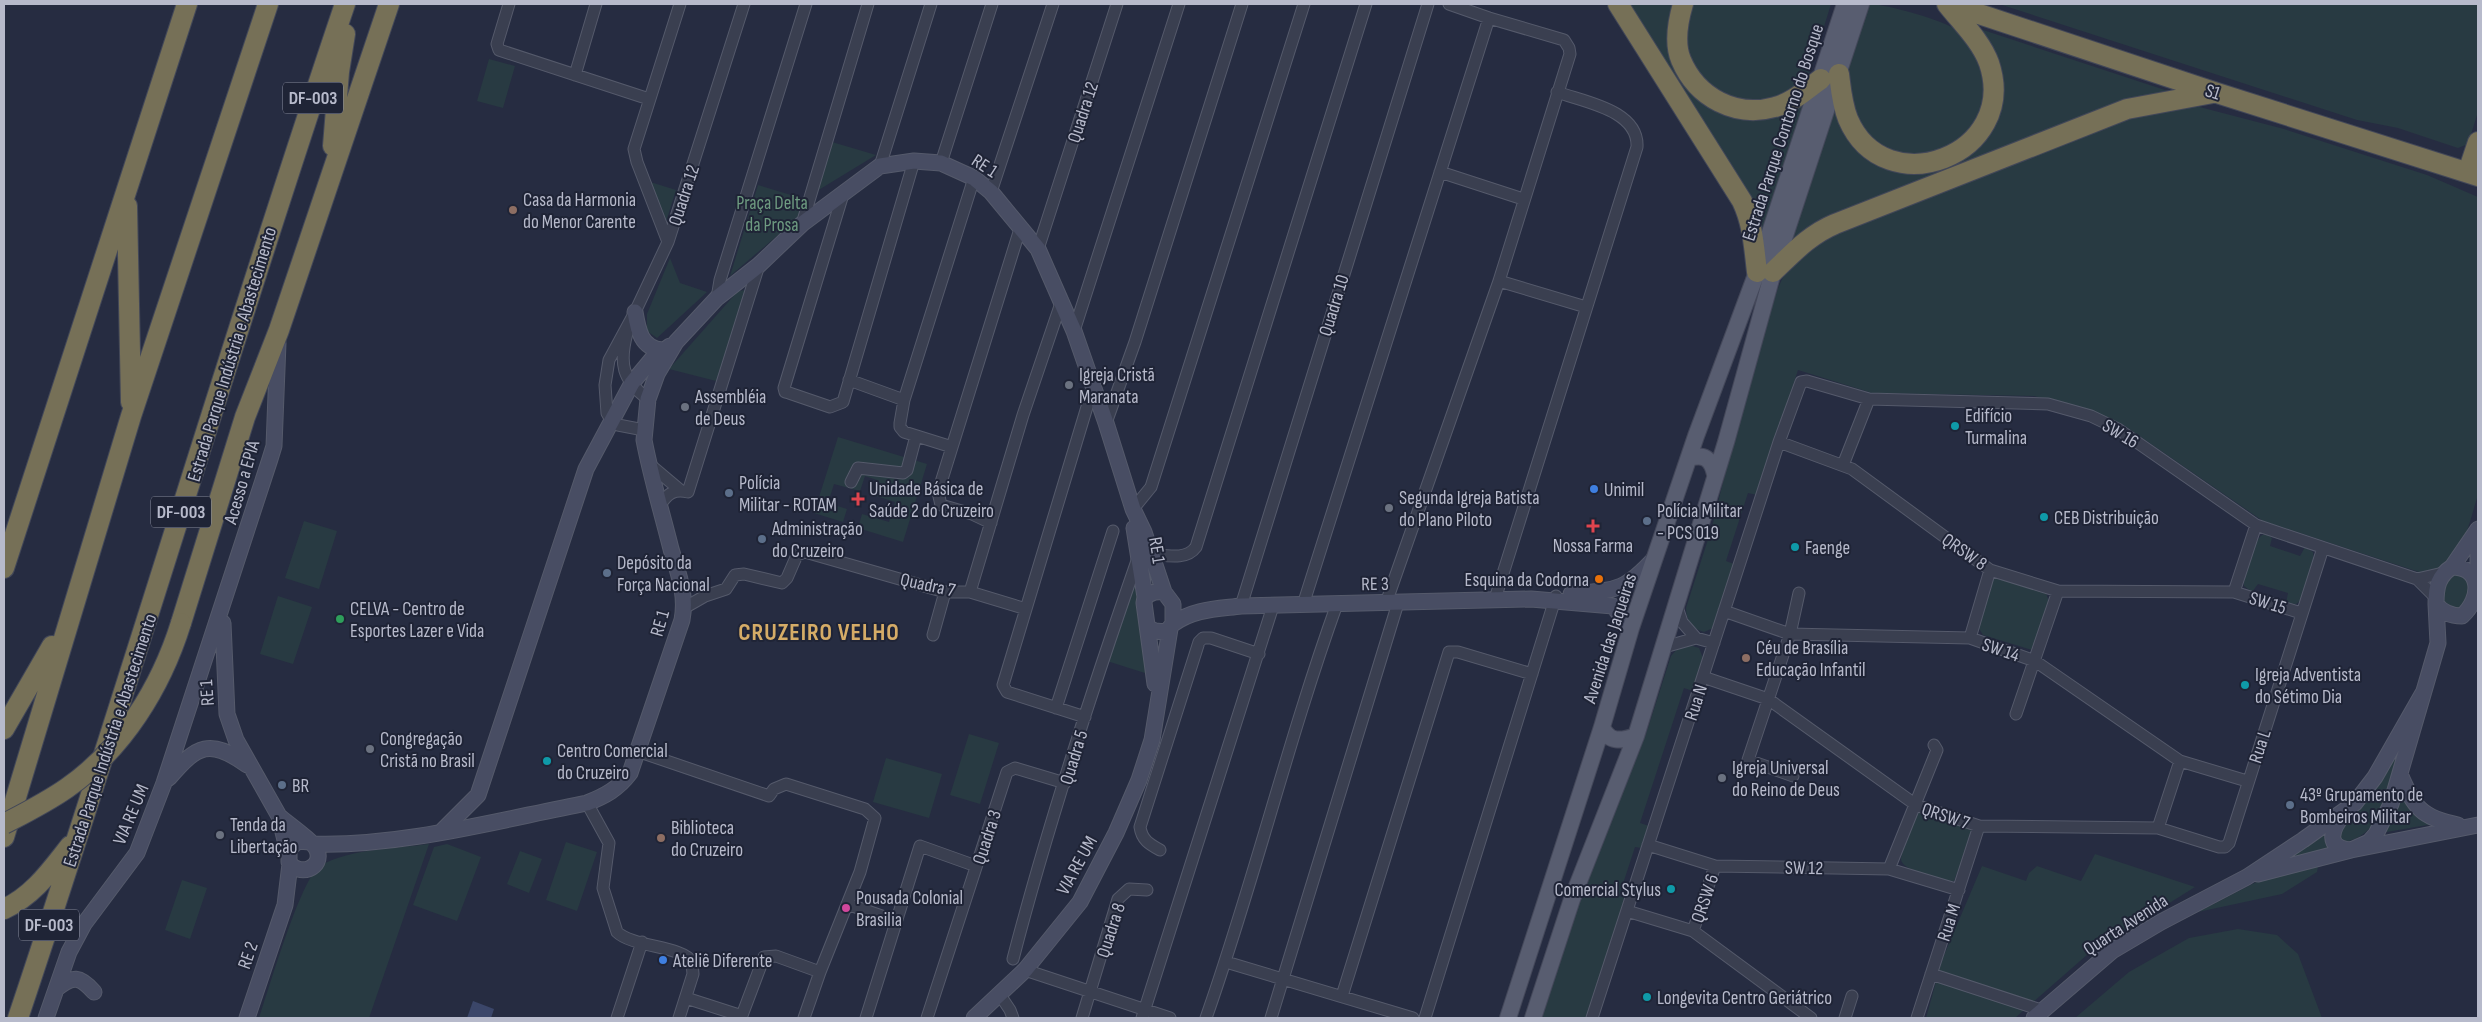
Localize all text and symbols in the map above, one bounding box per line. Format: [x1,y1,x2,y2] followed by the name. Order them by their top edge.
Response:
[1737,21,1829,244] street label: Estrada Parque Contorno do Bosque
[1063,79,1104,146] street label: Quadra 12
[2202,79,2223,106] street label: S1
[283,82,343,114] road number: DF-003
[967,149,1002,183] street label: RE 1
[664,162,705,229] street label: Quadra 12
[523,189,636,234] place label: Casa da Harmonia do Menor Carente
[736,192,808,237] park label: Praça Delta da Prosa
[507,204,519,216] marker: Casa da Harmonia do Menor Carente
[183,224,282,484] street label: Estrada Parque Indústria e Abastecimento
[1314,272,1355,339] street label: Quadra 10
[1079,364,1155,409] place label: Igreja Cristã Maranata
[1063,379,1075,391] marker: Igreja Cristã Maranata
[694,386,766,431] place label: Assembléia de Deus
[679,401,691,413] marker: Assembléia de Deus
[1965,405,2027,450] place label: Edifício Turmalina
[2098,415,2143,454] street label: SW 16
[1949,420,1961,432] marker: Edifício Turmalina
[219,437,266,528] street label: Acesso a EPIA
[739,472,837,517] place label: Polícia Militar - ROTAM
[869,478,994,523] place label: Unidade Básica de Saúde 2 do Cruzeiro
[1604,479,1644,502] place label: Unimil
[1588,483,1600,495] marker: Unimil
[723,487,735,499] marker: Polícia Militar - ROTAM
[1399,487,1540,532] place label: Segunda Igreja Batista do Plano Piloto
[851,492,865,506] marker: Unidade Básica de Saúde 2 do Cruzeiro
[151,497,211,528] road number: DF-003
[1657,500,1743,545] place label: Polícia Militar - PCS 019
[1383,502,1395,514] marker: Segunda Igreja Batista do Plano Piloto
[2054,507,2159,530] place label: CEB Distribuição
[2038,511,2050,523] marker: CEB Distribuição
[1641,515,1653,527] marker: Polícia Militar - PCS 019
[771,518,863,563] place label: Administração do Cruzeiro
[1587,520,1599,532] marker: Nossa Farma
[1937,528,1991,576] street label: QRSW 8
[756,533,768,545] marker: Administração do Cruzeiro
[1143,535,1170,565] street label: RE 1
[1553,535,1633,558] place label: Nossa Farma
[1805,537,1850,560] place label: Faenge
[1789,541,1801,553] marker: Faenge
[617,552,710,597] place label: Depósito da Força Nacional
[601,567,613,579] marker: Depósito da Força Nacional
[898,568,958,603] street label: Quadra 7
[1465,569,1589,592] place label: Esquina da Codorna
[1578,570,1642,707] street label: Avenida das Jaqueiras
[1361,573,1389,596] street label: RE 3
[1593,573,1605,585] marker: Esquina da Codorna
[2246,587,2289,620] street label: SW 15
[350,598,484,643] place label: CELVA - Centro de Esportes Lazer e Vida
[646,607,675,639] street label: RE 1
[59,611,162,870] street label: Estrada Parque Indústria e Abastecimento
[334,613,346,625] marker: CELVA - Centro de Esportes Lazer e Vida
[738,618,900,647] district label: CRUZEIRO VELHO
[1979,633,2022,668] street label: SW 14
[1756,637,1866,682] place label: Céu de Brasília Educação Infantil
[1740,652,1752,664] marker: Céu de Brasília Educação Infantil
[2255,664,2361,709] place label: Igreja Adventista do Sétimo Dia
[195,679,220,707] street label: RE 1
[2239,679,2251,691] marker: Igreja Adventista do Sétimo Dia
[1680,681,1713,723] street label: Rua N
[1055,727,1094,787] street label: Quadra 5
[2244,727,2277,766] street label: Rua L
[380,728,475,773] place label: Congregação Cristã no Brasil
[557,740,668,785] place label: Centro Comercial do Cruzeiro
[364,743,376,755] marker: Congregação Cristã no Brasil
[541,755,553,767] marker: Centro Comercial do Cruzeiro
[1732,757,1840,802] place label: Igreja Universal do Reino de Deus
[1716,772,1728,784] marker: Igreja Universal do Reino de Deus
[292,775,309,798] place label: BR
[276,779,288,791] marker: BR
[108,781,154,848] street label: VIA RE UM
[2300,784,2423,829] place label: 43º Grupamento de Bombeiros Militar
[1919,798,1973,835] street label: QRSW 7
[2284,799,2296,811] marker: 43º Grupamento de Bombeiros Militar
[968,807,1007,868] street label: Quadra 3
[230,814,297,859] place label: Tenda da Libertação
[671,817,743,862] place label: Biblioteca do Cruzeiro
[214,829,226,841] marker: Tenda da Libertação
[655,832,667,844] marker: Biblioteca do Cruzeiro
[1052,832,1103,899] street label: VIA RE UM
[1785,857,1823,880] street label: SW 12
[1686,871,1724,926] street label: QRSW 6
[1554,879,1661,902] place label: Comercial Stylus
[1665,883,1677,895] marker: Comercial Stylus
[856,887,963,932] place label: Pousada Colonial Brasilia
[2079,889,2172,961] street label: Quarta Avenida
[1092,900,1131,961] street label: Quadra 8
[1933,901,1966,944] street label: Rua M
[840,902,852,914] marker: Pousada Colonial Brasilia
[19,910,79,940] road number: DF-003
[233,939,264,972] street label: RE 2
[672,950,773,973] place label: Ateliê Diferente
[657,954,669,966] marker: Ateliê Diferente
[1657,987,1832,1010] place label: Longevita Centro Geriátrico
[1641,991,1653,1003] marker: Longevita Centro Geriátrico

